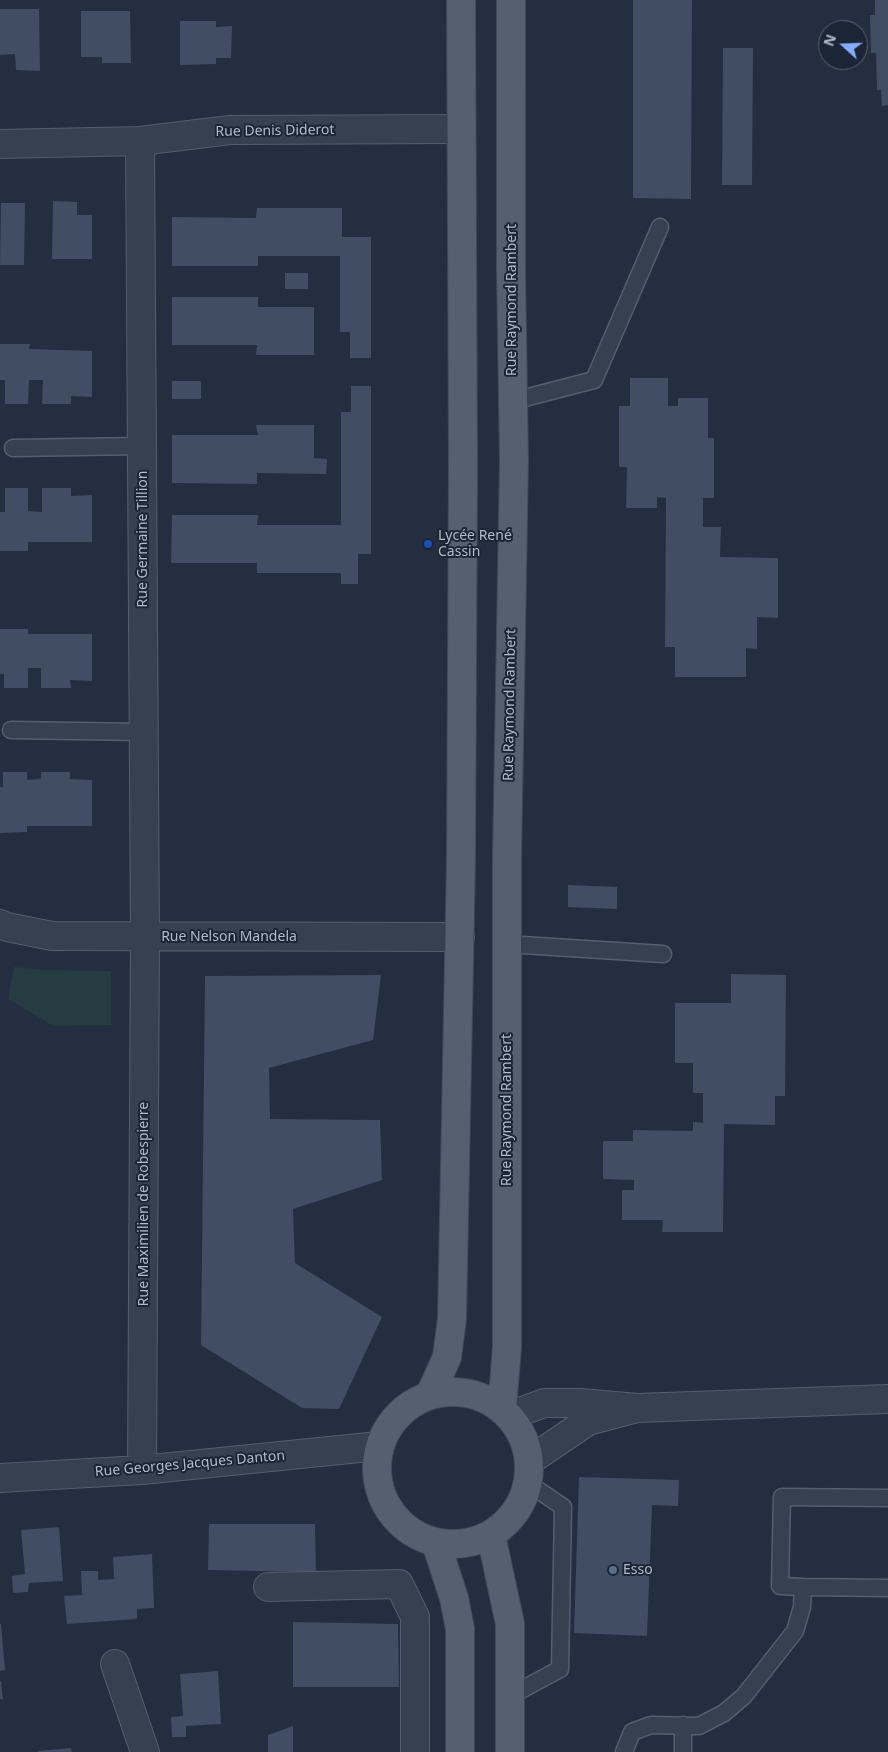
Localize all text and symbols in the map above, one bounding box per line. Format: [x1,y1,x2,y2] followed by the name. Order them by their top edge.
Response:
[818,20,868,70] north arrow
[818,31,840,49] text: N
[215,122,335,140] street label: Rue Denis Diderot
[504,224,520,376] street label: Rue Raymond Rambert
[135,471,151,607] street label: Rue Germaine Tillion
[438,528,512,560] place label: Lycée René Cassin
[422,538,434,550] marker: Lycée René Cassin
[500,629,520,781] street label: Rue Raymond Rambert
[161,929,297,945] street label: Rue Nelson Mandela
[499,1034,515,1186] street label: Rue Raymond Rambert
[136,1102,152,1306] street label: Rue Maximilien de Robespierre
[94,1447,286,1481] street label: Rue Georges Jacques Danton
[623,1562,653,1578] place label: Esso
[607,1564,619,1576] marker: Esso

